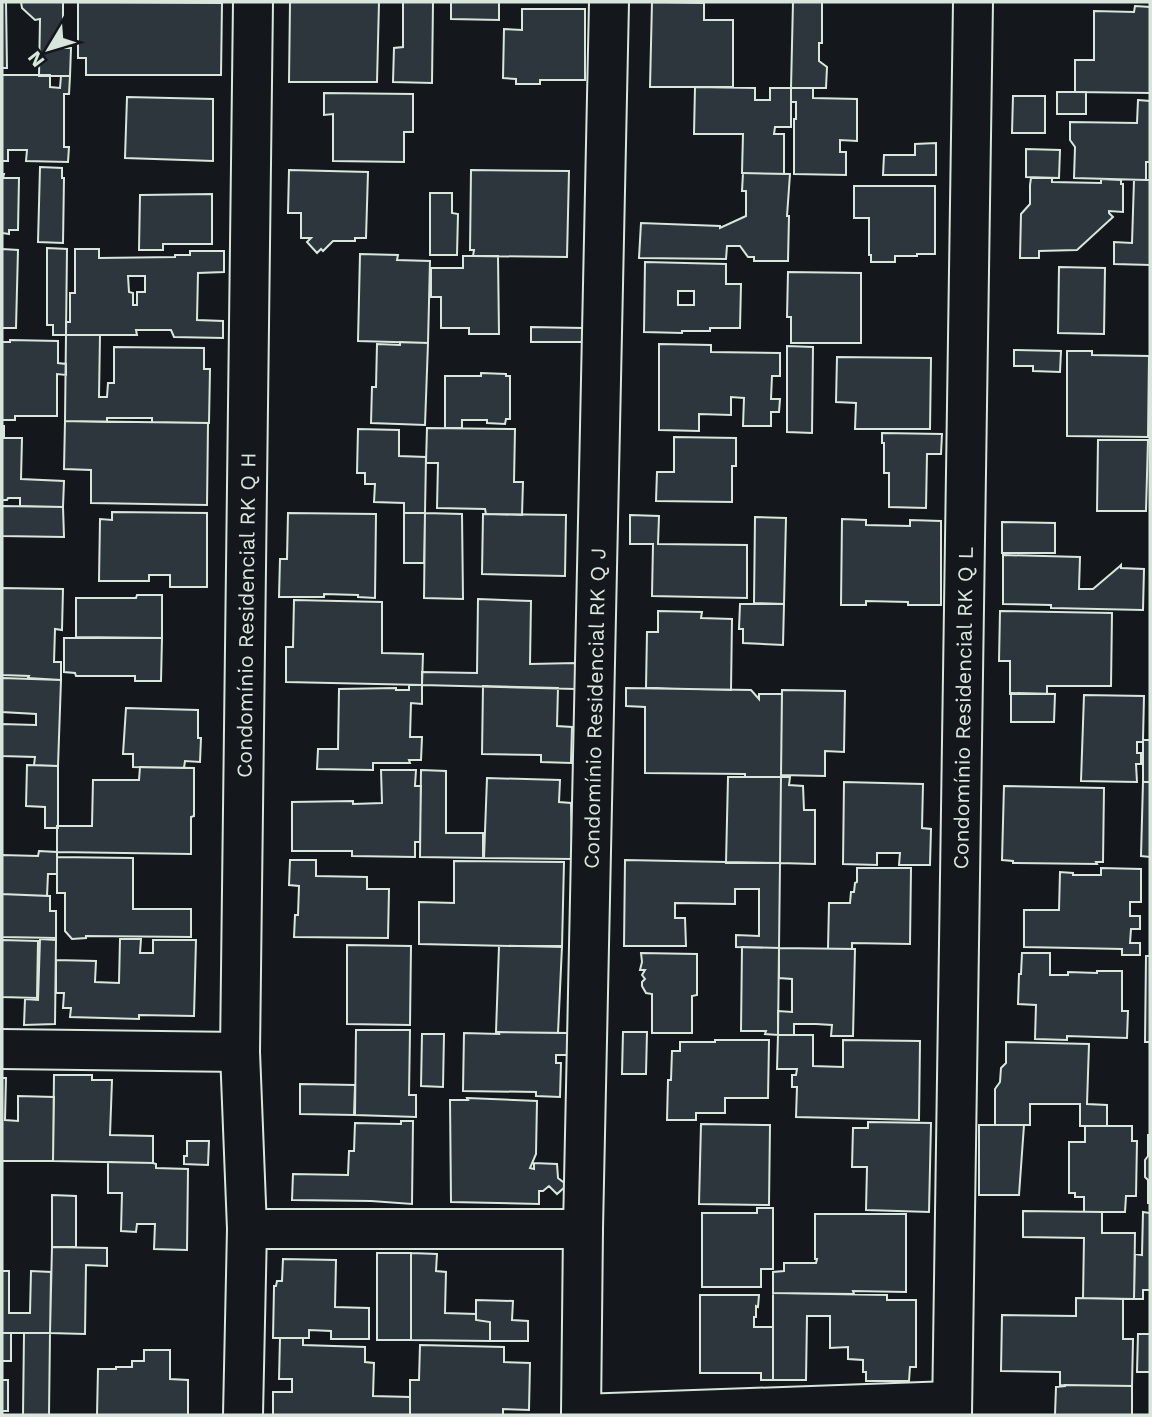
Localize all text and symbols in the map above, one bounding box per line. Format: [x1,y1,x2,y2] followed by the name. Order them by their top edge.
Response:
[14,14,84,84] north arrow
[23,47,49,72] text: N
[231,452,260,778] street label: Condomínio Residencial RK Q H
[578,547,610,869] street label: Condomínio Residencial RK Q J
[948,547,977,870] street label: Condomínio Residencial RK Q L

